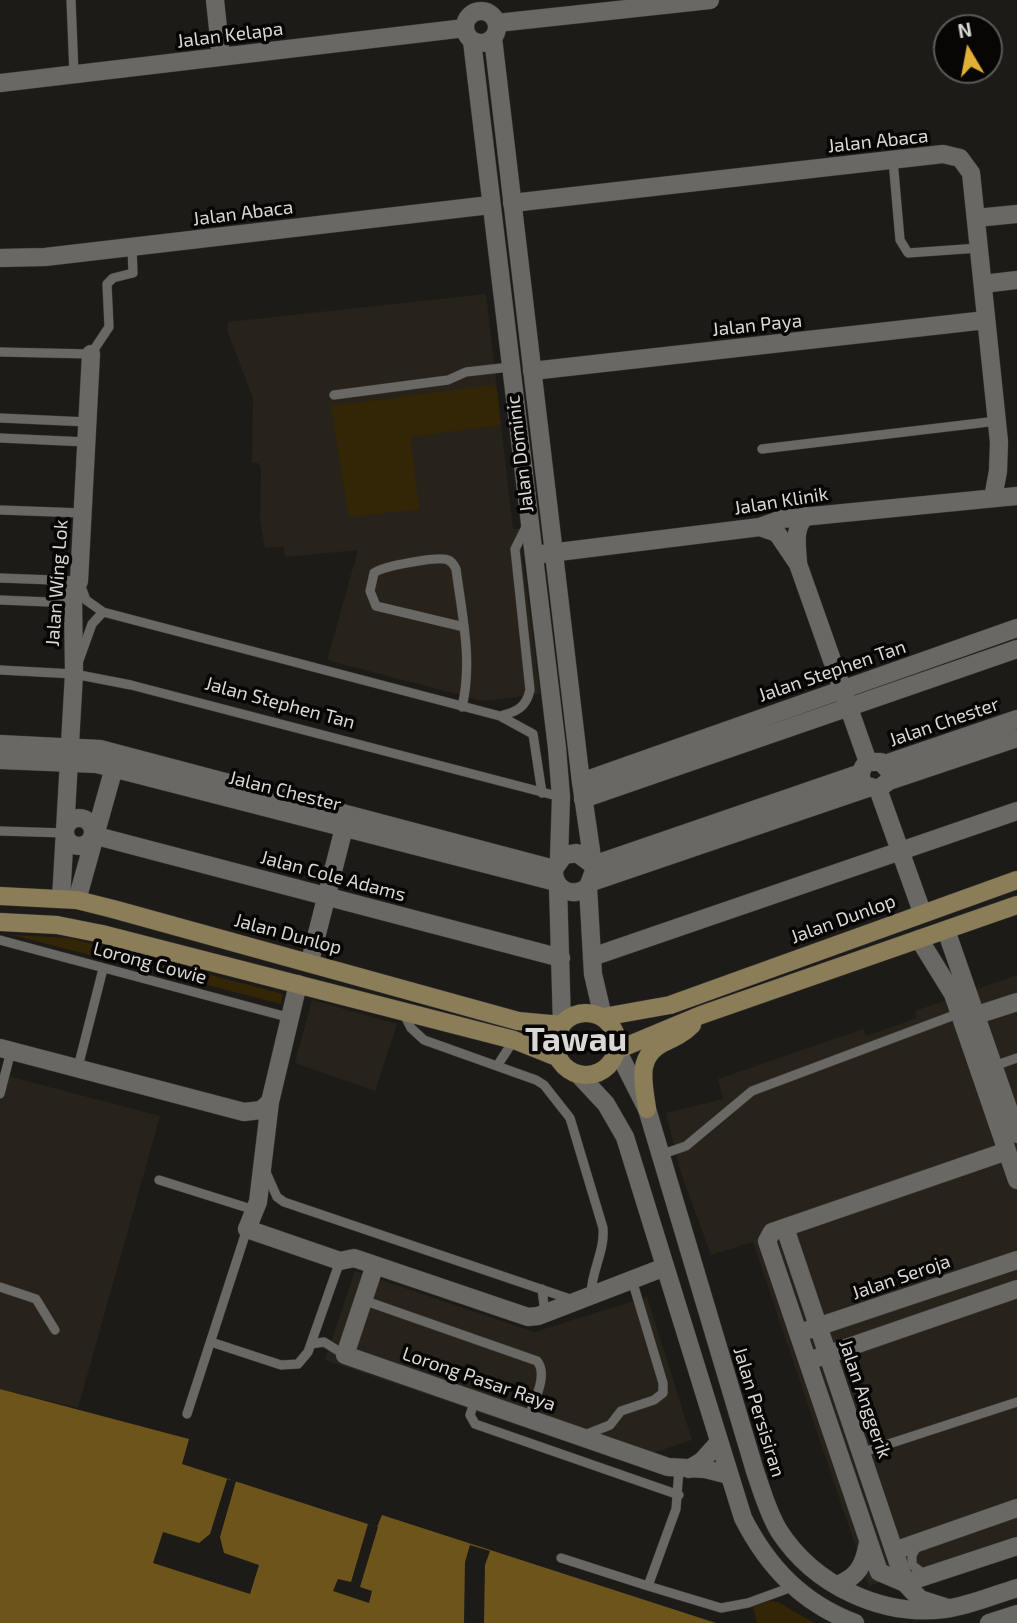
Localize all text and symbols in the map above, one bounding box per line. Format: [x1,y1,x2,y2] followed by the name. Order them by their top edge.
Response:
[933,14,1003,84] north arrow
[176,17,284,53] street label: Jalan Kelapa
[956,17,973,42] text: N
[827,124,929,158] street label: Jalan Abaca
[191,196,295,230] street label: Jalan Abaca
[711,309,803,341] street label: Jalan Paya
[501,394,539,514] street label: Jalan Dominic
[732,482,830,520] street label: Jalan Klinik
[41,519,73,647] street label: Jalan Wing Lok
[755,635,909,707] street label: Jalan Stephen Tan
[202,672,358,734] street label: Jalan Stephen Tan
[886,692,1002,752] street label: Jalan Chester
[226,766,344,816] street label: Jalan Chester
[258,846,408,906] street label: Jalan Cole Adams
[787,889,899,949] street label: Jalan Dunlop
[232,909,344,959] street label: Jalan Dunlop
[91,937,209,989] street label: Lorong Cowie
[525,1020,627,1060] district label: Tawau
[849,1250,953,1304] street label: Jalan Seroja
[834,1336,896,1462] street label: Jalan Anggerik
[399,1342,559,1416] street label: Lorong Pasar Raya
[728,1344,790,1480] street label: Jalan Persisiran

